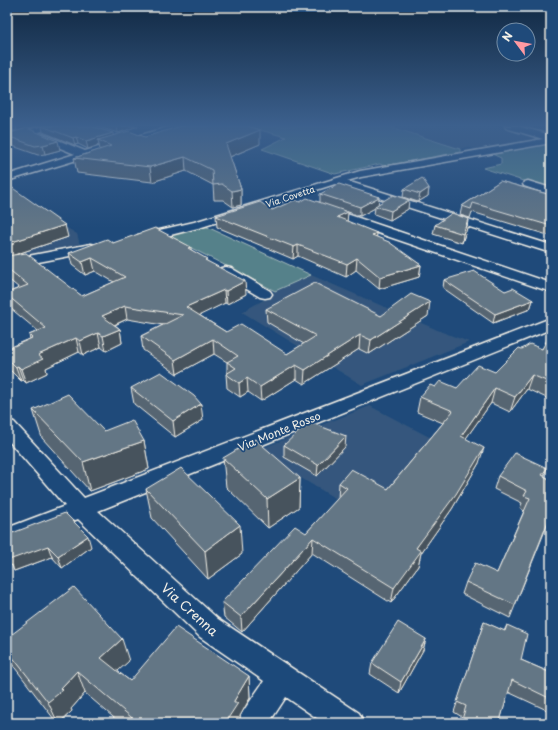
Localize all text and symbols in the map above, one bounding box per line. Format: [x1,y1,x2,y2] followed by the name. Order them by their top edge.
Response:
[496,22,536,62] north arrow
[498,28,517,45] text: N
[264,181,317,211] street label: Via Covetta
[235,407,323,455] street label: Via Monte Rosso
[157,578,223,640] street label: Via Crenna

